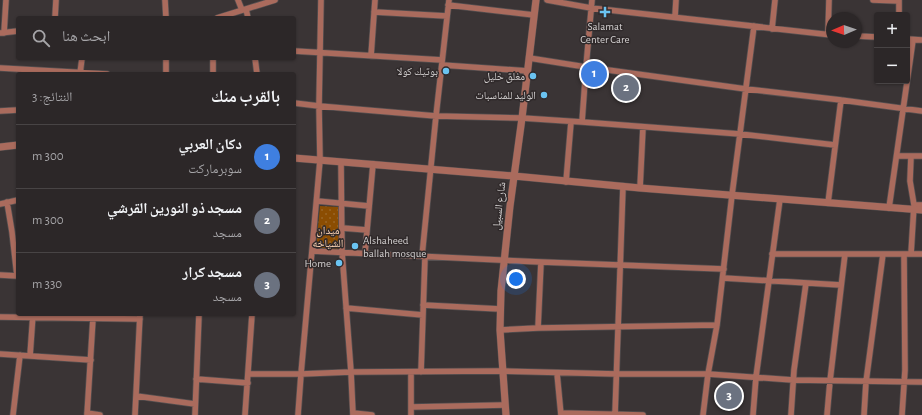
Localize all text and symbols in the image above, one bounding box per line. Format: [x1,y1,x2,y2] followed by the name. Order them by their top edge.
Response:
[599,6,611,18] marker: Salamat Center Care
[826,12,862,48] north arrow
[874,12,910,84] map controls
[874,12,910,48] button: +
[16,16,296,60] search box
[580,21,630,45] place label: Salamat Center Care
[30,27,52,49] icon: search
[62,29,110,44] text: ابحث هنا
[874,48,910,84] button: −
[581,59,607,89] pin: 1
[397,66,438,77] place label: بوتيك كولا
[441,66,451,76] marker: بوتيك كولا
[484,71,525,83] place label: مغلق خليل
[528,71,538,81] marker: مغلق خليل
[613,73,639,103] pin: 2
[211,88,280,105] text: بالقرب منك
[475,90,536,101] place label: الوليد للمناسبات
[539,90,549,100] marker: الوليد للمناسبات
[32,91,72,104] text: النتائج: 3
[179,137,242,152] text: دكان العربي
[32,150,64,163] text: 300 m
[265,150,269,163] text: 1
[188,163,242,176] text: سوبرماركت
[491,181,508,231] street label: شارع السبيل
[107,201,242,216] text: مسجد ذو النورين القرشي
[32,214,64,227] text: 300 m
[264,214,270,227] text: 2
[313,225,343,249] park label: ميدان الشياخه
[213,227,242,240] text: مسجد
[363,235,426,259] place label: Alshaheed ballah mosque
[350,241,360,251] marker: Alshaheed ballah mosque
[305,258,331,269] place label: Home
[334,258,344,268] marker: Home
[183,265,242,280] text: مسجد كرار
[506,269,526,289] your location
[32,278,62,291] text: 330 m
[264,278,270,291] text: 3
[213,291,242,304] text: مسجد
[716,381,742,411] pin: 3

